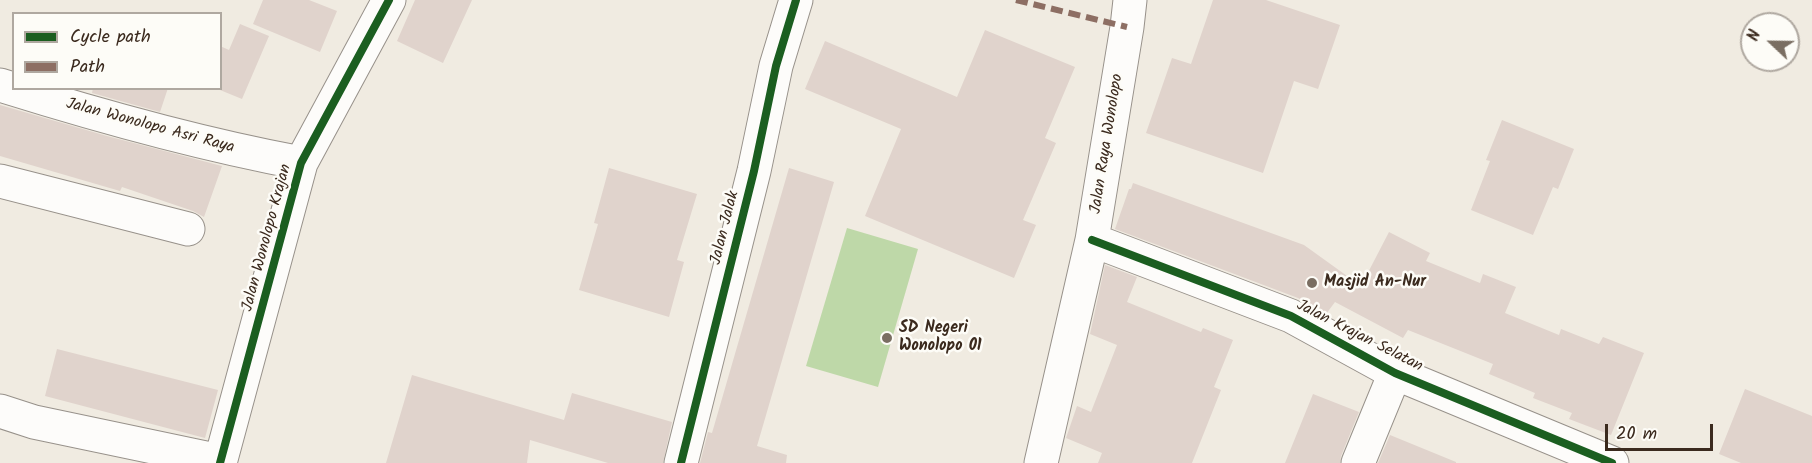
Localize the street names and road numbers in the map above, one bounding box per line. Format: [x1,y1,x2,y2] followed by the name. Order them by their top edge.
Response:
[1087,73,1129,215] street label: Jalan Raya Wonolopo
[64,95,236,159] street label: Jalan Wonolopo Asri Raya
[239,162,297,314] street label: Jalan Wonolopo Krajan
[708,189,744,267] street label: Jalan Jalak
[1293,297,1425,377] street label: Jalan Krajan Selatan

